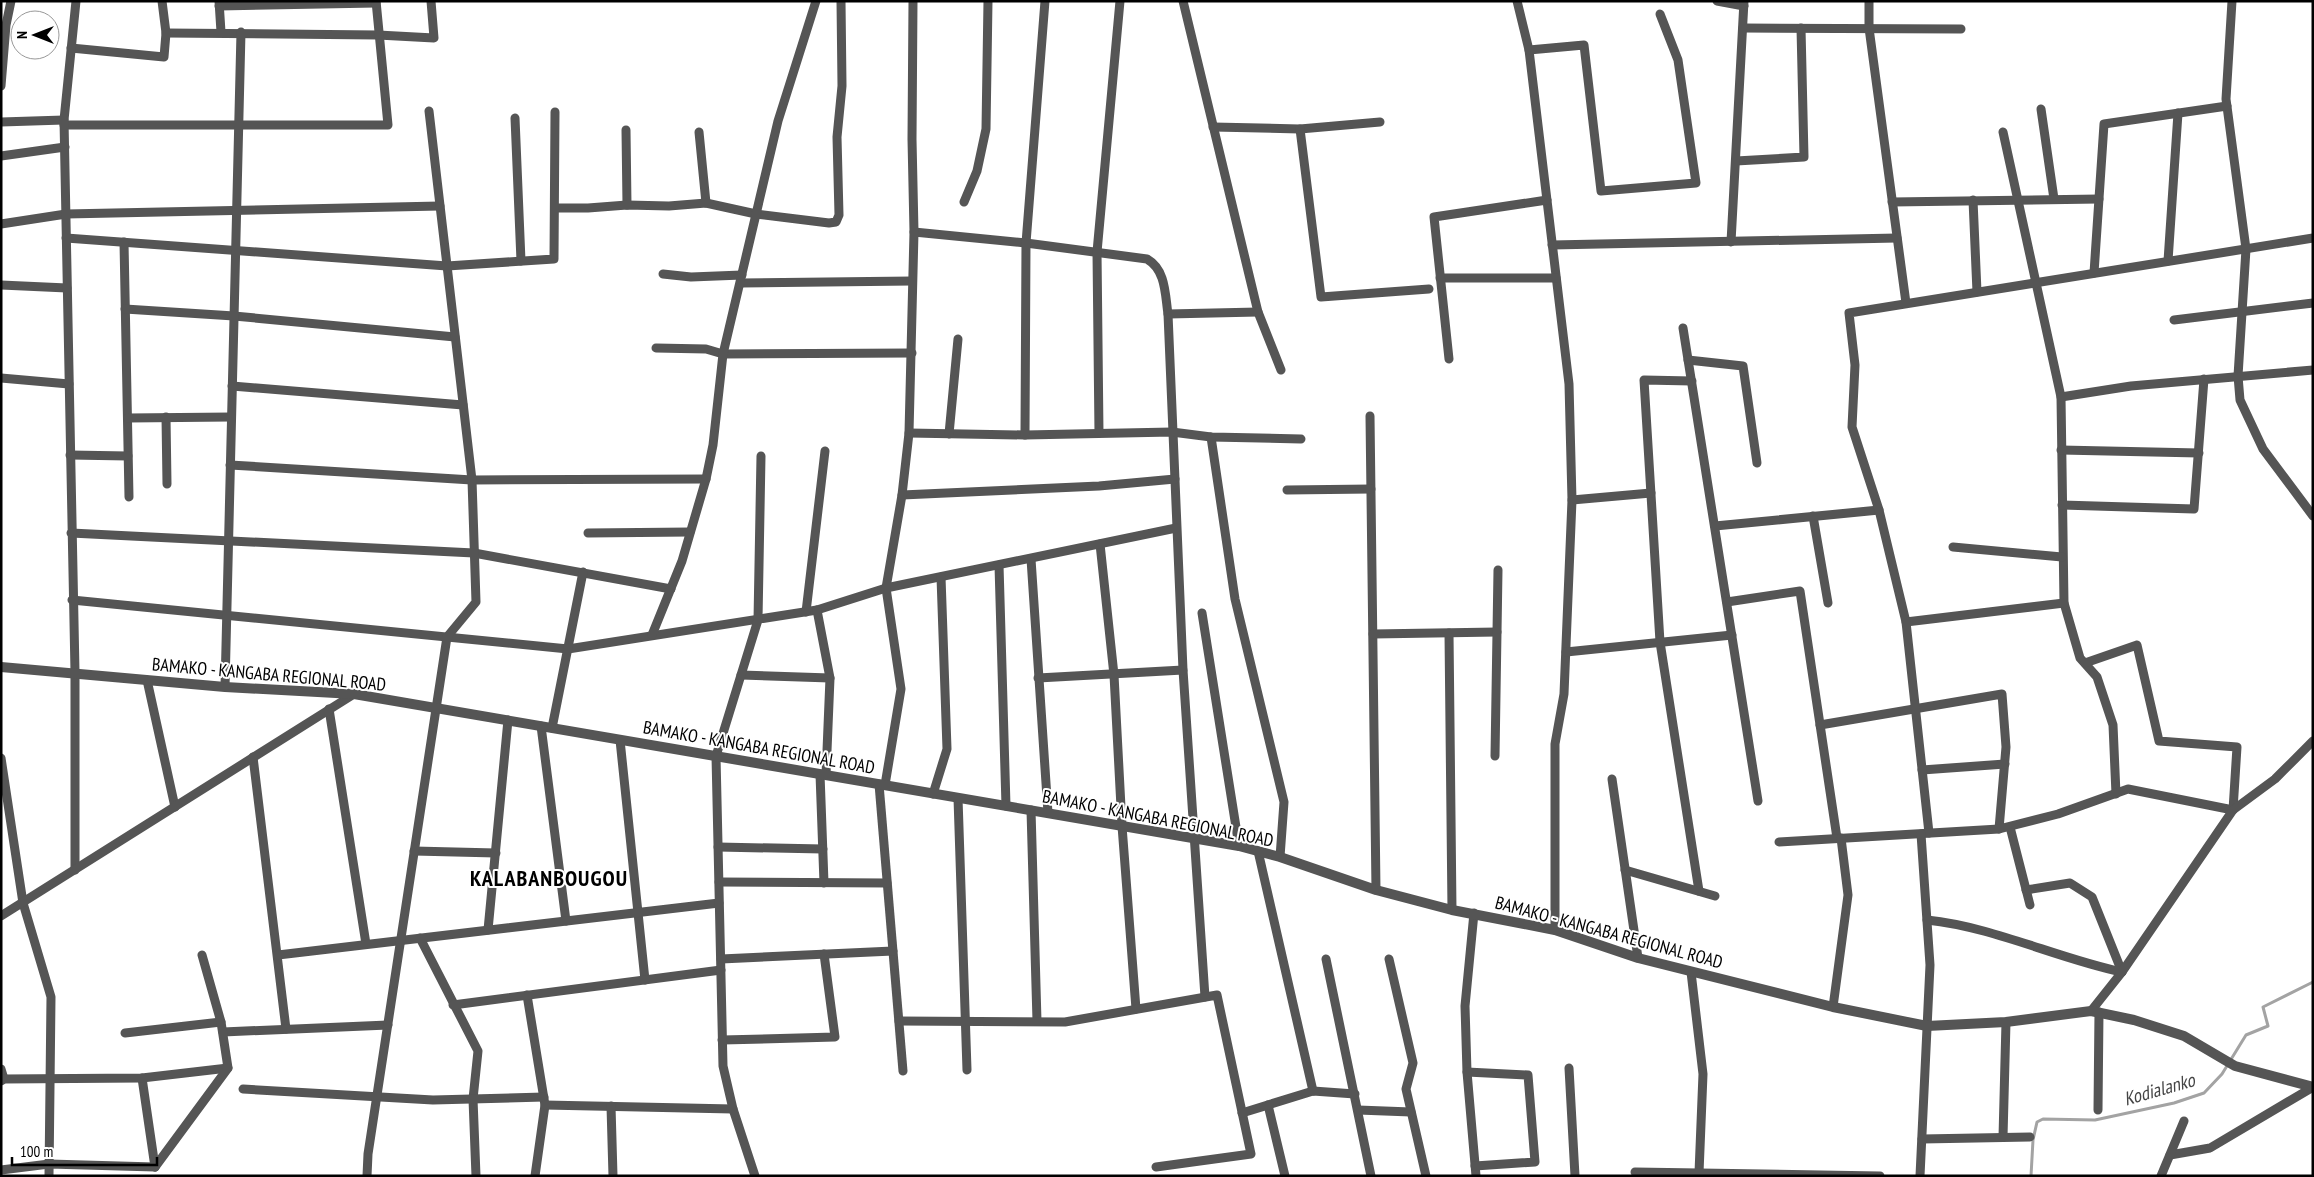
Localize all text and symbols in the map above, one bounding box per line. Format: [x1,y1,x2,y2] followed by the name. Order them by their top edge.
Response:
[10,10,60,60] north arrow
[13,31,31,39] text: N
[151,652,387,696] street label: BAMAKO - KANGABA REGIONAL ROAD
[641,715,877,779] street label: BAMAKO - KANGABA REGIONAL ROAD
[1041,784,1275,852] street label: BAMAKO - KANGABA REGIONAL ROAD
[470,864,628,892] district label: KALABANBOUGOU
[1493,890,1725,974] street label: BAMAKO - KANGABA REGIONAL ROAD
[2121,1067,2199,1111] water label: Kodialanko
[12,1134,158,1166] scale bar
[20,1142,53,1161] text: 100 m

